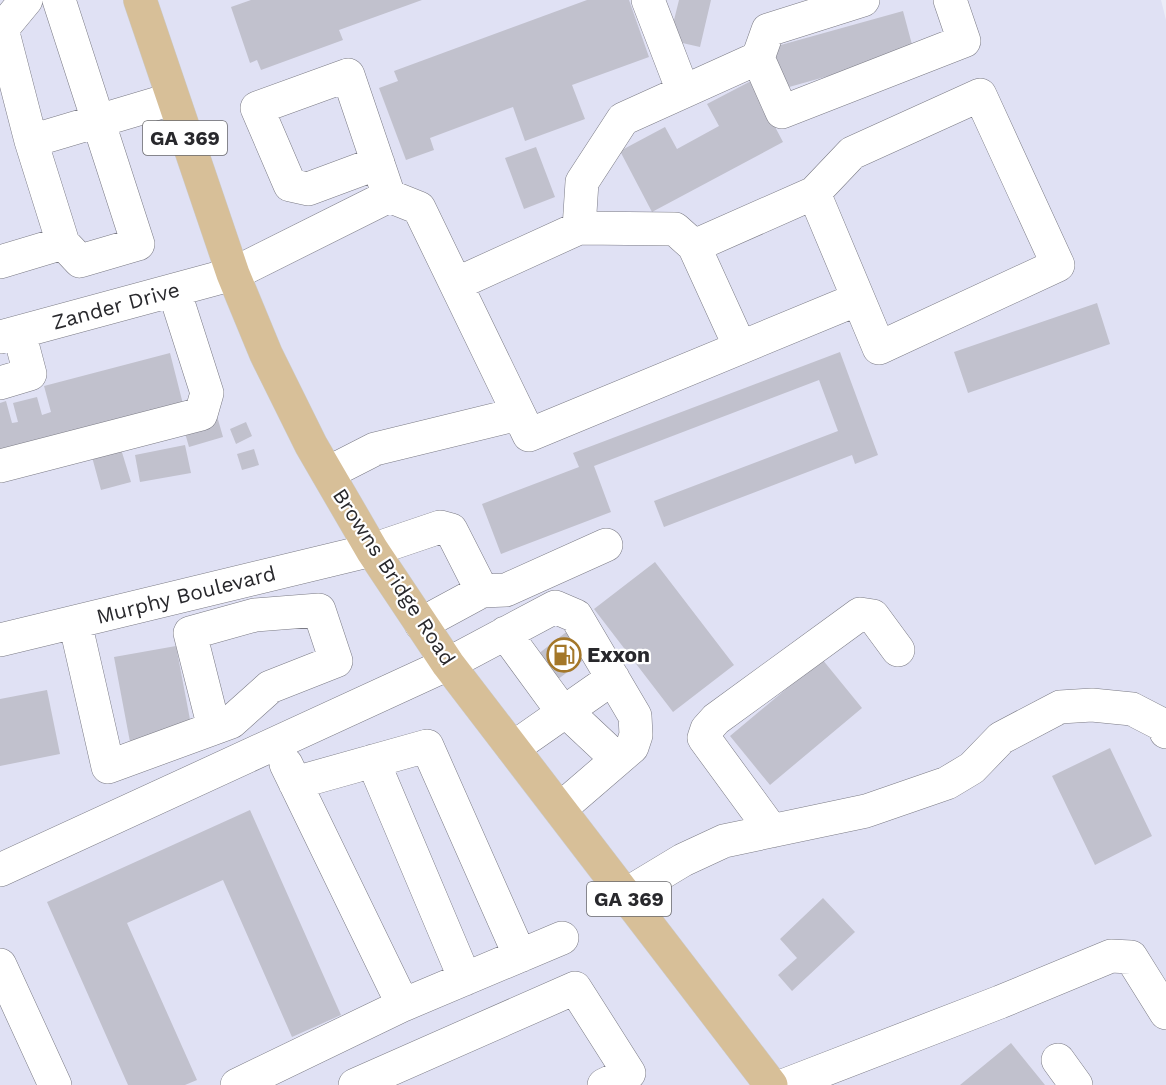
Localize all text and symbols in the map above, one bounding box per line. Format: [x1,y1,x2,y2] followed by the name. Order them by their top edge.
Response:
[143,121,227,155] road number: GA 369
[49,277,182,335] street label: Zander Drive
[328,484,461,670] street label: Browns Bridge Road
[94,560,278,629] street label: Murphy Boulevard
[546,637,582,673] fuel station icon: Exxon
[587,642,650,667] place label: Exxon
[587,882,671,916] road number: GA 369

